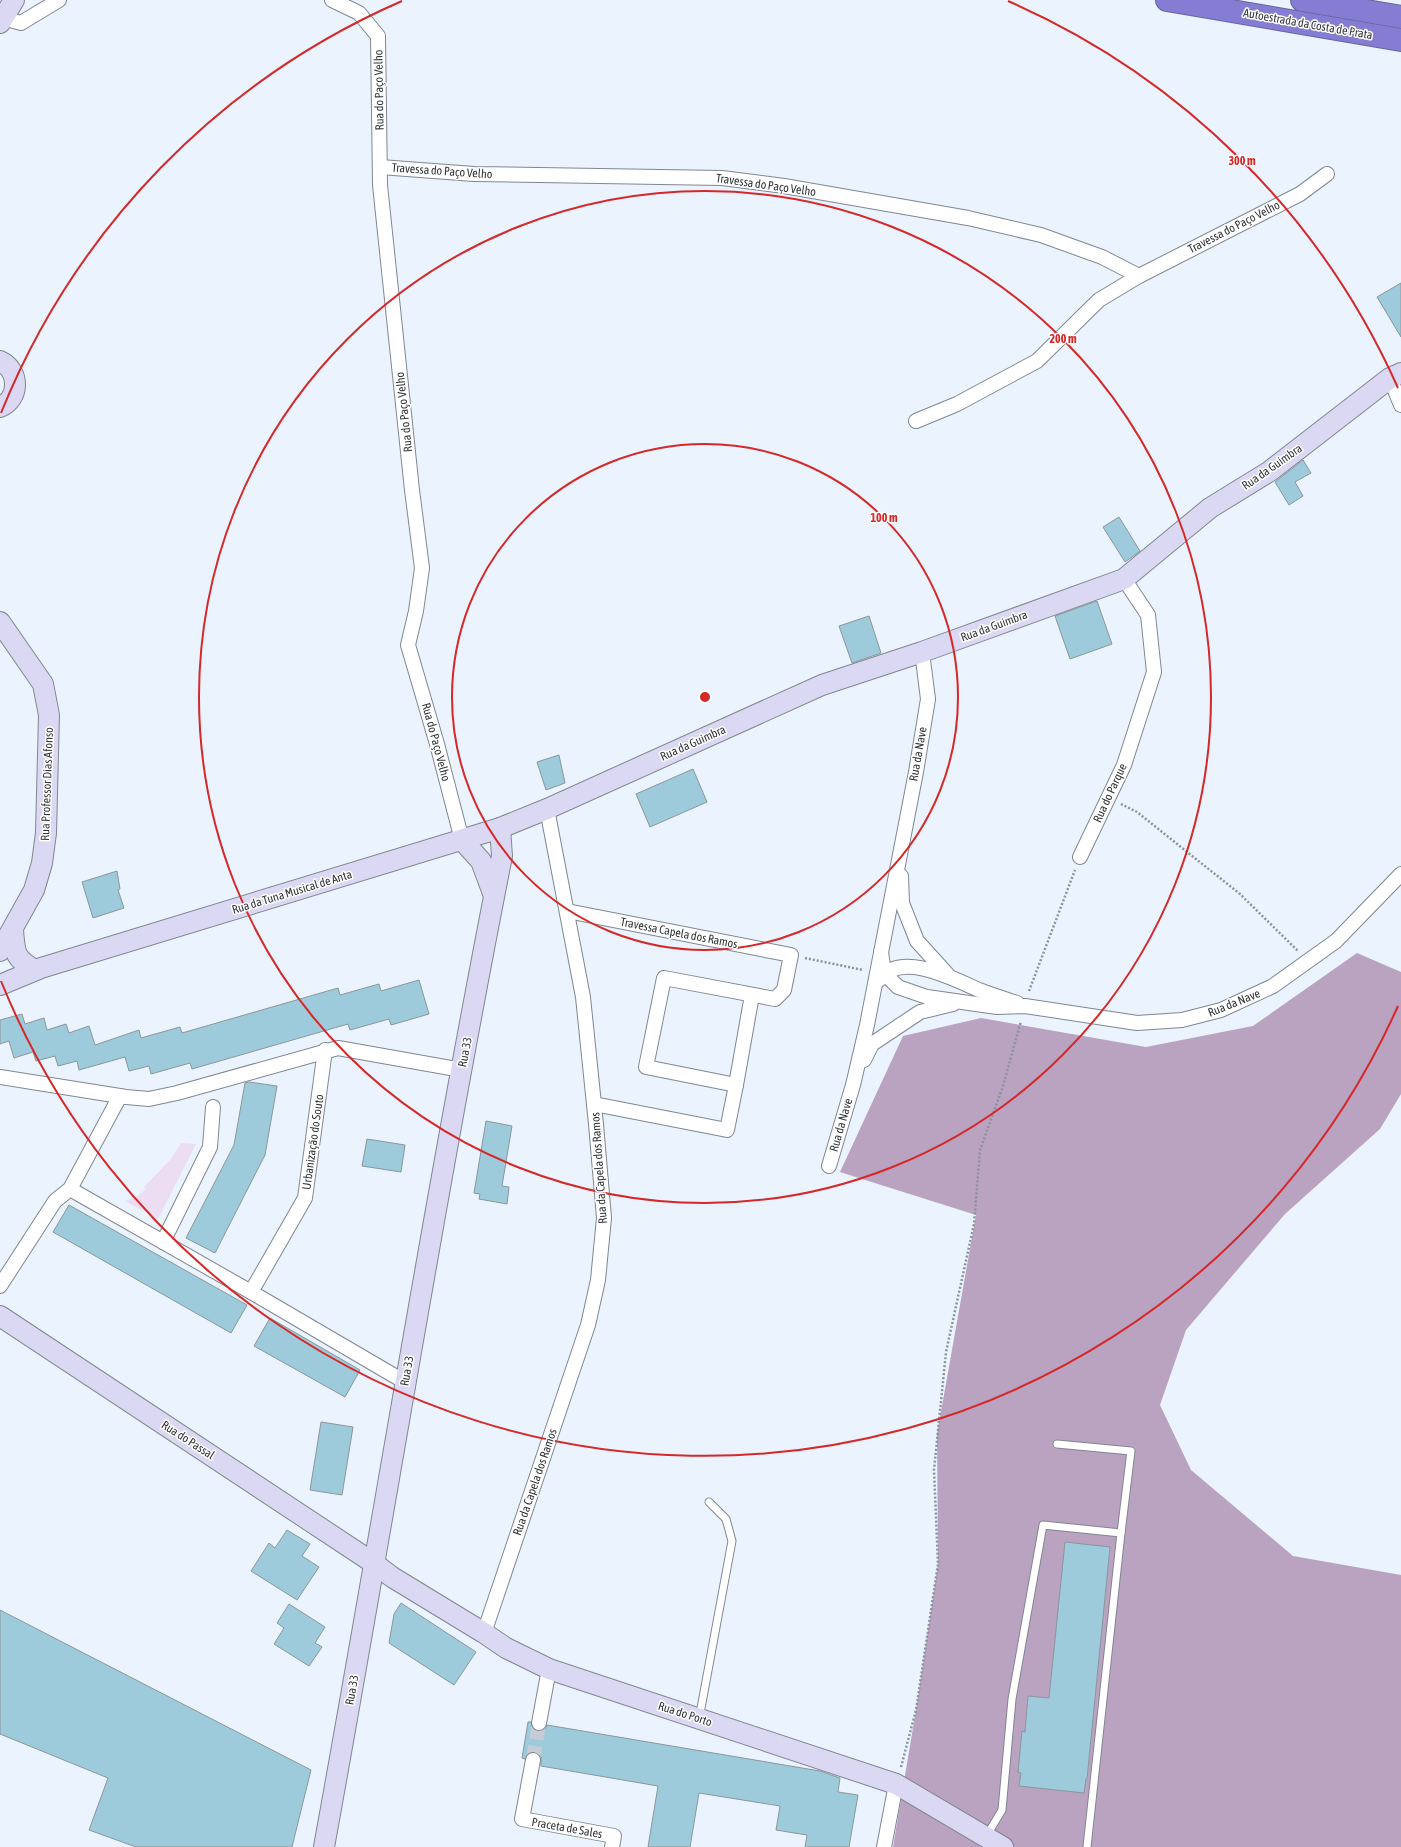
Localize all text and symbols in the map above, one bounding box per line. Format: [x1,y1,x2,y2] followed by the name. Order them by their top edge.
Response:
[1242,6,1374,42] street label: Autoestrada da Costa de Prata
[371,49,387,130] street label: Rua do Paço Velho
[1228,154,1256,168] text: 300 m
[391,160,493,182] street label: Travessa do Paço Velho
[715,171,817,199] street label: Travessa do Paço Velho
[1186,198,1282,256] street label: Travessa do Paço Velho
[1049,332,1077,346] text: 200 m
[393,371,415,453] street label: Rua do Paço Velho
[1239,441,1305,493] street label: Rua da Guimbra
[870,511,898,525] text: 100 m
[959,607,1029,645] street label: Rua da Guimbra
[698,690,712,704] centre of rings
[419,701,453,783] street label: Rua do Paço Velho
[658,722,728,764] street label: Rua da Guimbra
[906,726,930,782] street label: Rua da Nave
[38,727,56,841] street label: Rua Professor Dias Afonso
[1090,761,1130,825] street label: Rua do Parque
[230,867,354,917] street label: Rua da Tuna Musical de Anta
[619,915,739,951] street label: Travessa Capela dos Ramos
[1206,986,1262,1020] street label: Rua da Nave
[455,1036,475,1068] street label: Rua 33
[299,1093,327,1191] street label: Urbanização do Souto
[827,1097,855,1153] street label: Rua da Nave
[588,1112,610,1224] street label: Rua da Capela dos Ramos
[397,1355,417,1387] street label: Rua 33
[159,1418,218,1463] street label: Rua do Passal
[510,1427,560,1537] street label: Rua da Capela dos Ramos
[342,1674,362,1706] street label: Rua 33
[656,1699,714,1729] street label: Rua do Porto
[531,1815,603,1841] street label: Praceta de Sales

